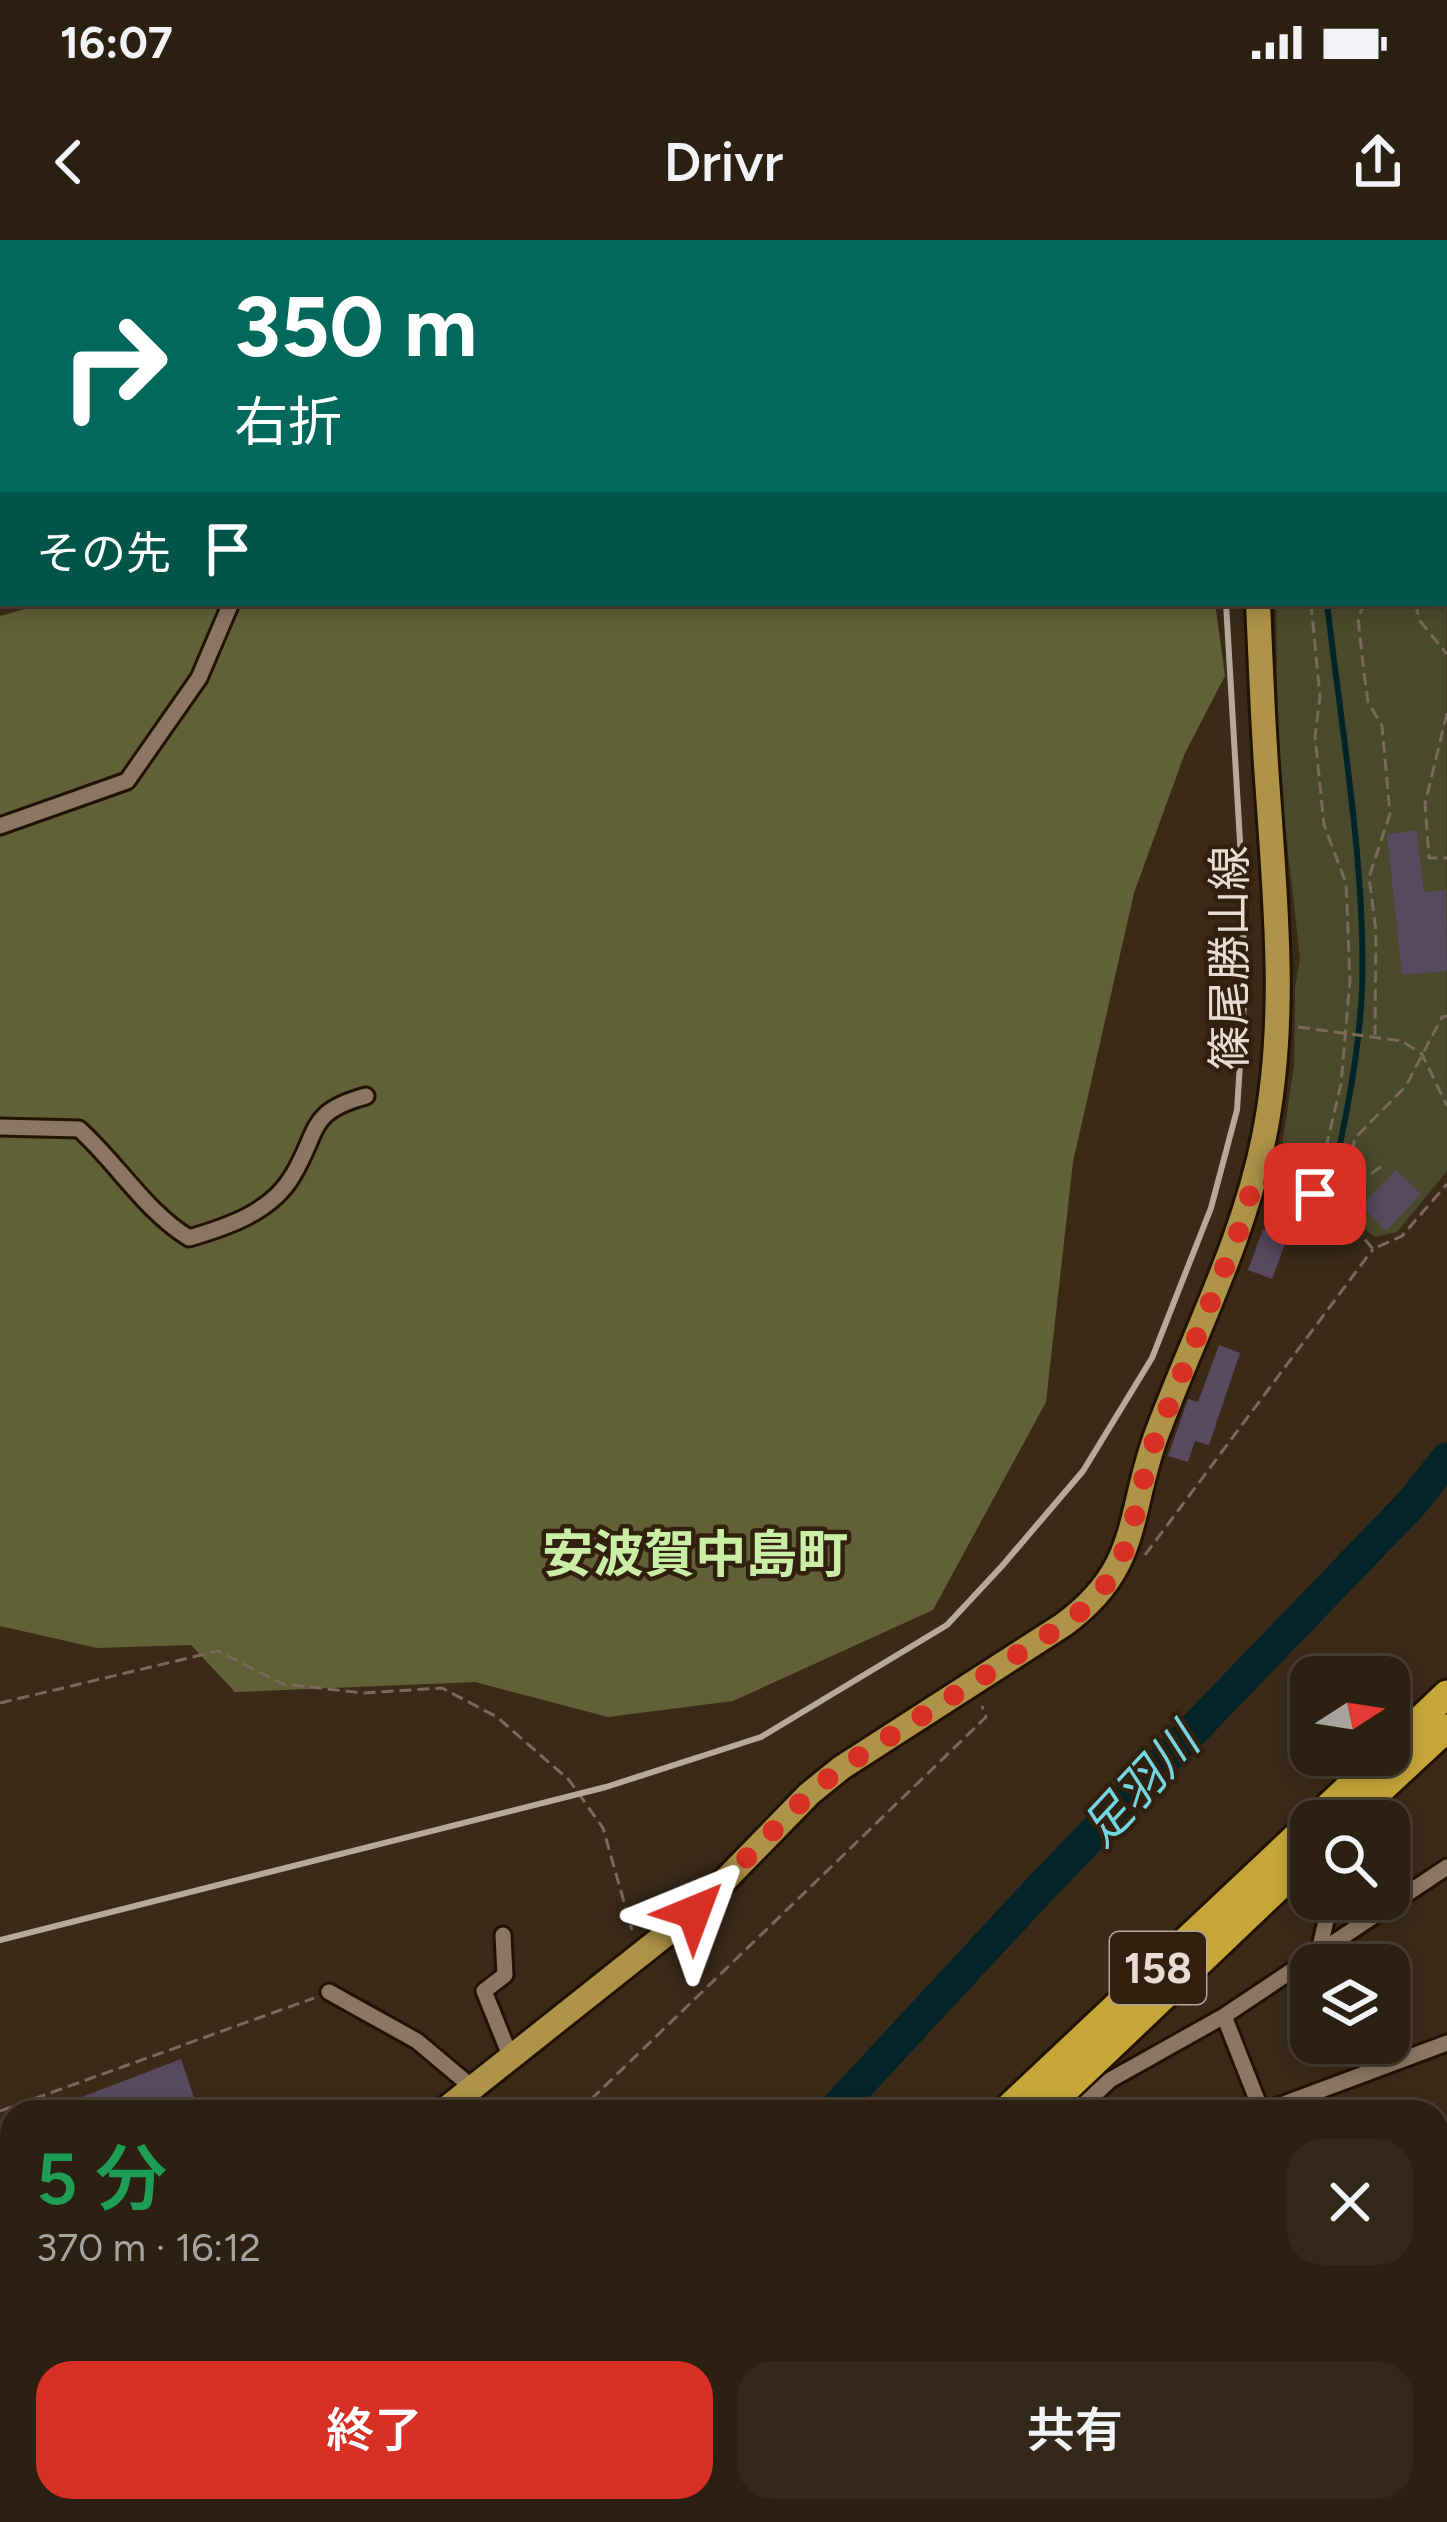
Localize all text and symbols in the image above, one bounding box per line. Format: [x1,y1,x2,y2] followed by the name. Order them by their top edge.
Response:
[60,15,173,69] text: 16:07
[36,129,102,195] icon: back
[1345,129,1411,195] icon: share
[664,130,783,195] text: Drivr
[234,276,477,377] text: 350 m
[36,288,192,444] icon: right
[234,390,342,455] text: 右折
[195,516,261,582] icon: arrive
[36,526,171,580] text: その先
[1202,845,1256,1071] street label: 篠尾勝山線
[1264,1143,1366,1245] pin
[1282,1161,1348,1227] icon: arrive
[542,1524,848,1585] district label: 安波賀中島町
[1290,1656,1410,1776] north arrow
[1290,1656,1410,2064] map controls
[1070,1709,1214,1857] water label: 足羽川
[1290,1800,1410,1920] button: search
[631,1849,757,1975] position arrow
[1110,1932,1206,2004] road number: 158
[1290,1944,1410,2064] button: layers
[36,2136,167,2222] text: 5 分
[1287,2139,1413,2265] button: close
[36,2224,261,2271] text: 370 m · 16:12
[36,2361,713,2499] button: 終了
[737,2361,1413,2499] button: 共有

